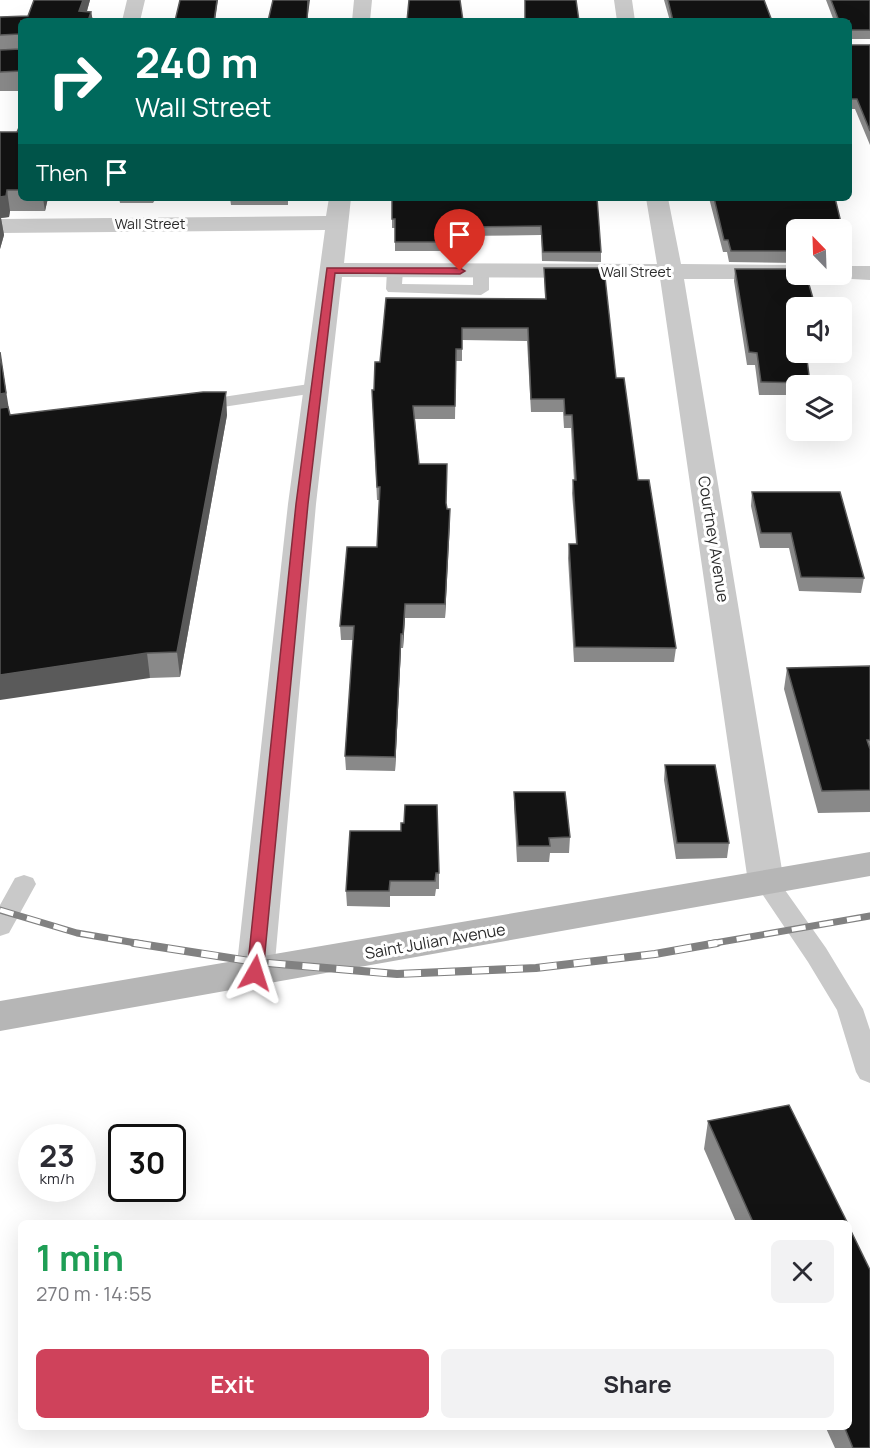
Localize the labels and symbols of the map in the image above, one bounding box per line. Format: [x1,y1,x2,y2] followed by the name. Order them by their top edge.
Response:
[434,209,485,271] pin
[115,214,186,233] street label: Wall Street
[786,219,852,285] north arrow
[601,262,672,281] street label: Wall Street
[693,474,735,604] street label: Courtney Avenue
[363,918,507,964] street label: Saint Julian Avenue
[223,941,287,1005] position arrow
[108,1124,186,1202] speed limit sign: 30

